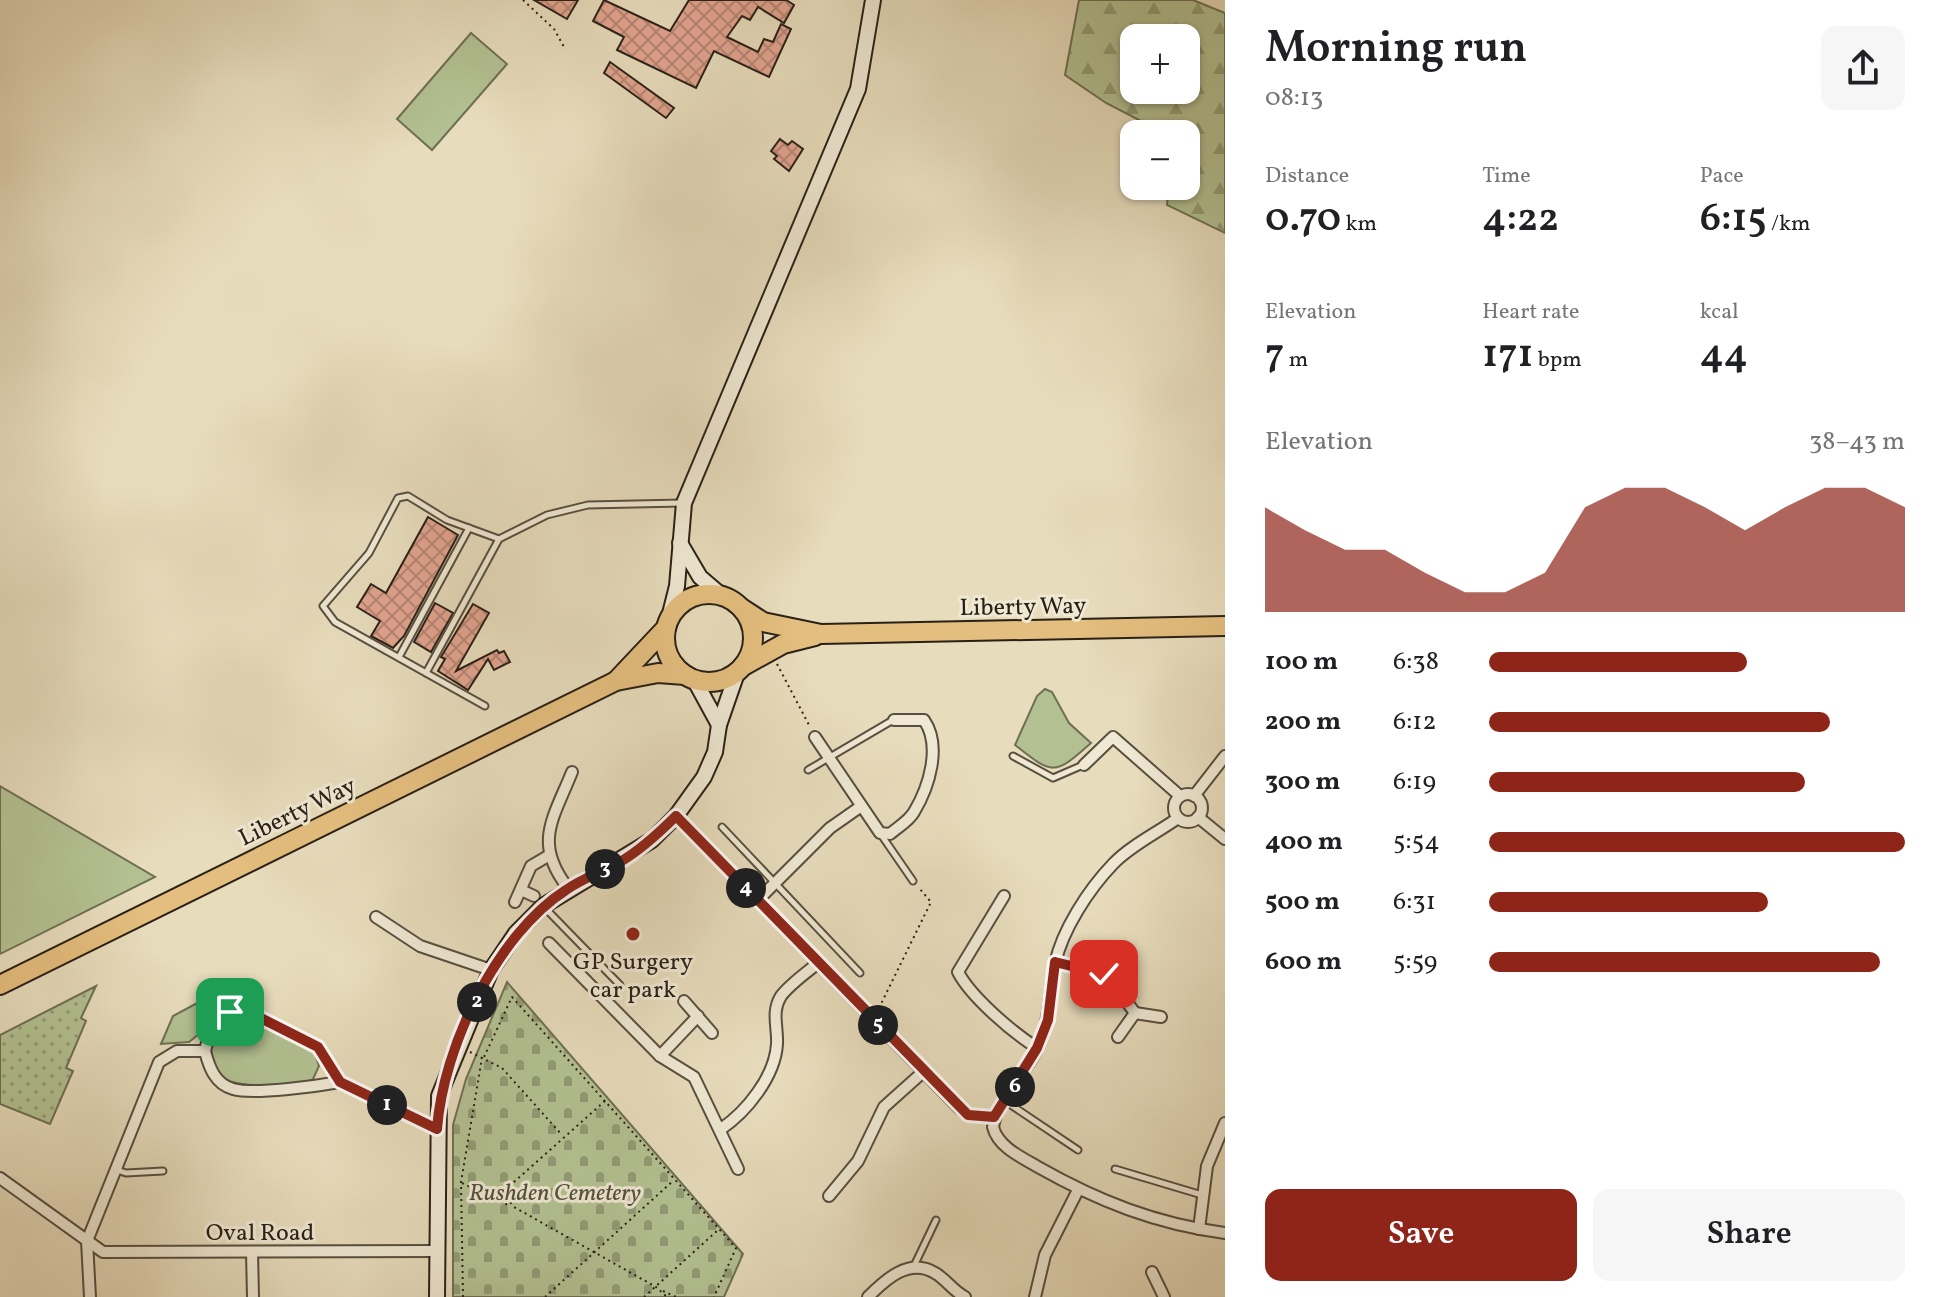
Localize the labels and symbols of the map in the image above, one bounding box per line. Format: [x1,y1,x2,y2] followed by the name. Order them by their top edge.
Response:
[959,590,1087,626] street label: Liberty Way
[234,770,362,856] street label: Liberty Way
[585,849,625,889] pin: 3
[726,868,766,908] pin: 4
[624,925,642,943] marker: GP Surgery car park
[1070,940,1138,1008] pin
[573,946,693,1008] place label: GP Surgery car park
[196,978,264,1046] pin
[457,982,497,1022] pin: 2
[858,1005,898,1045] pin: 5
[995,1067,1035,1107] pin: 6
[367,1085,407,1125] pin: 1
[469,1177,641,1211] park label: Rushden Cemetery
[206,1217,314,1251] street label: Oval Road

